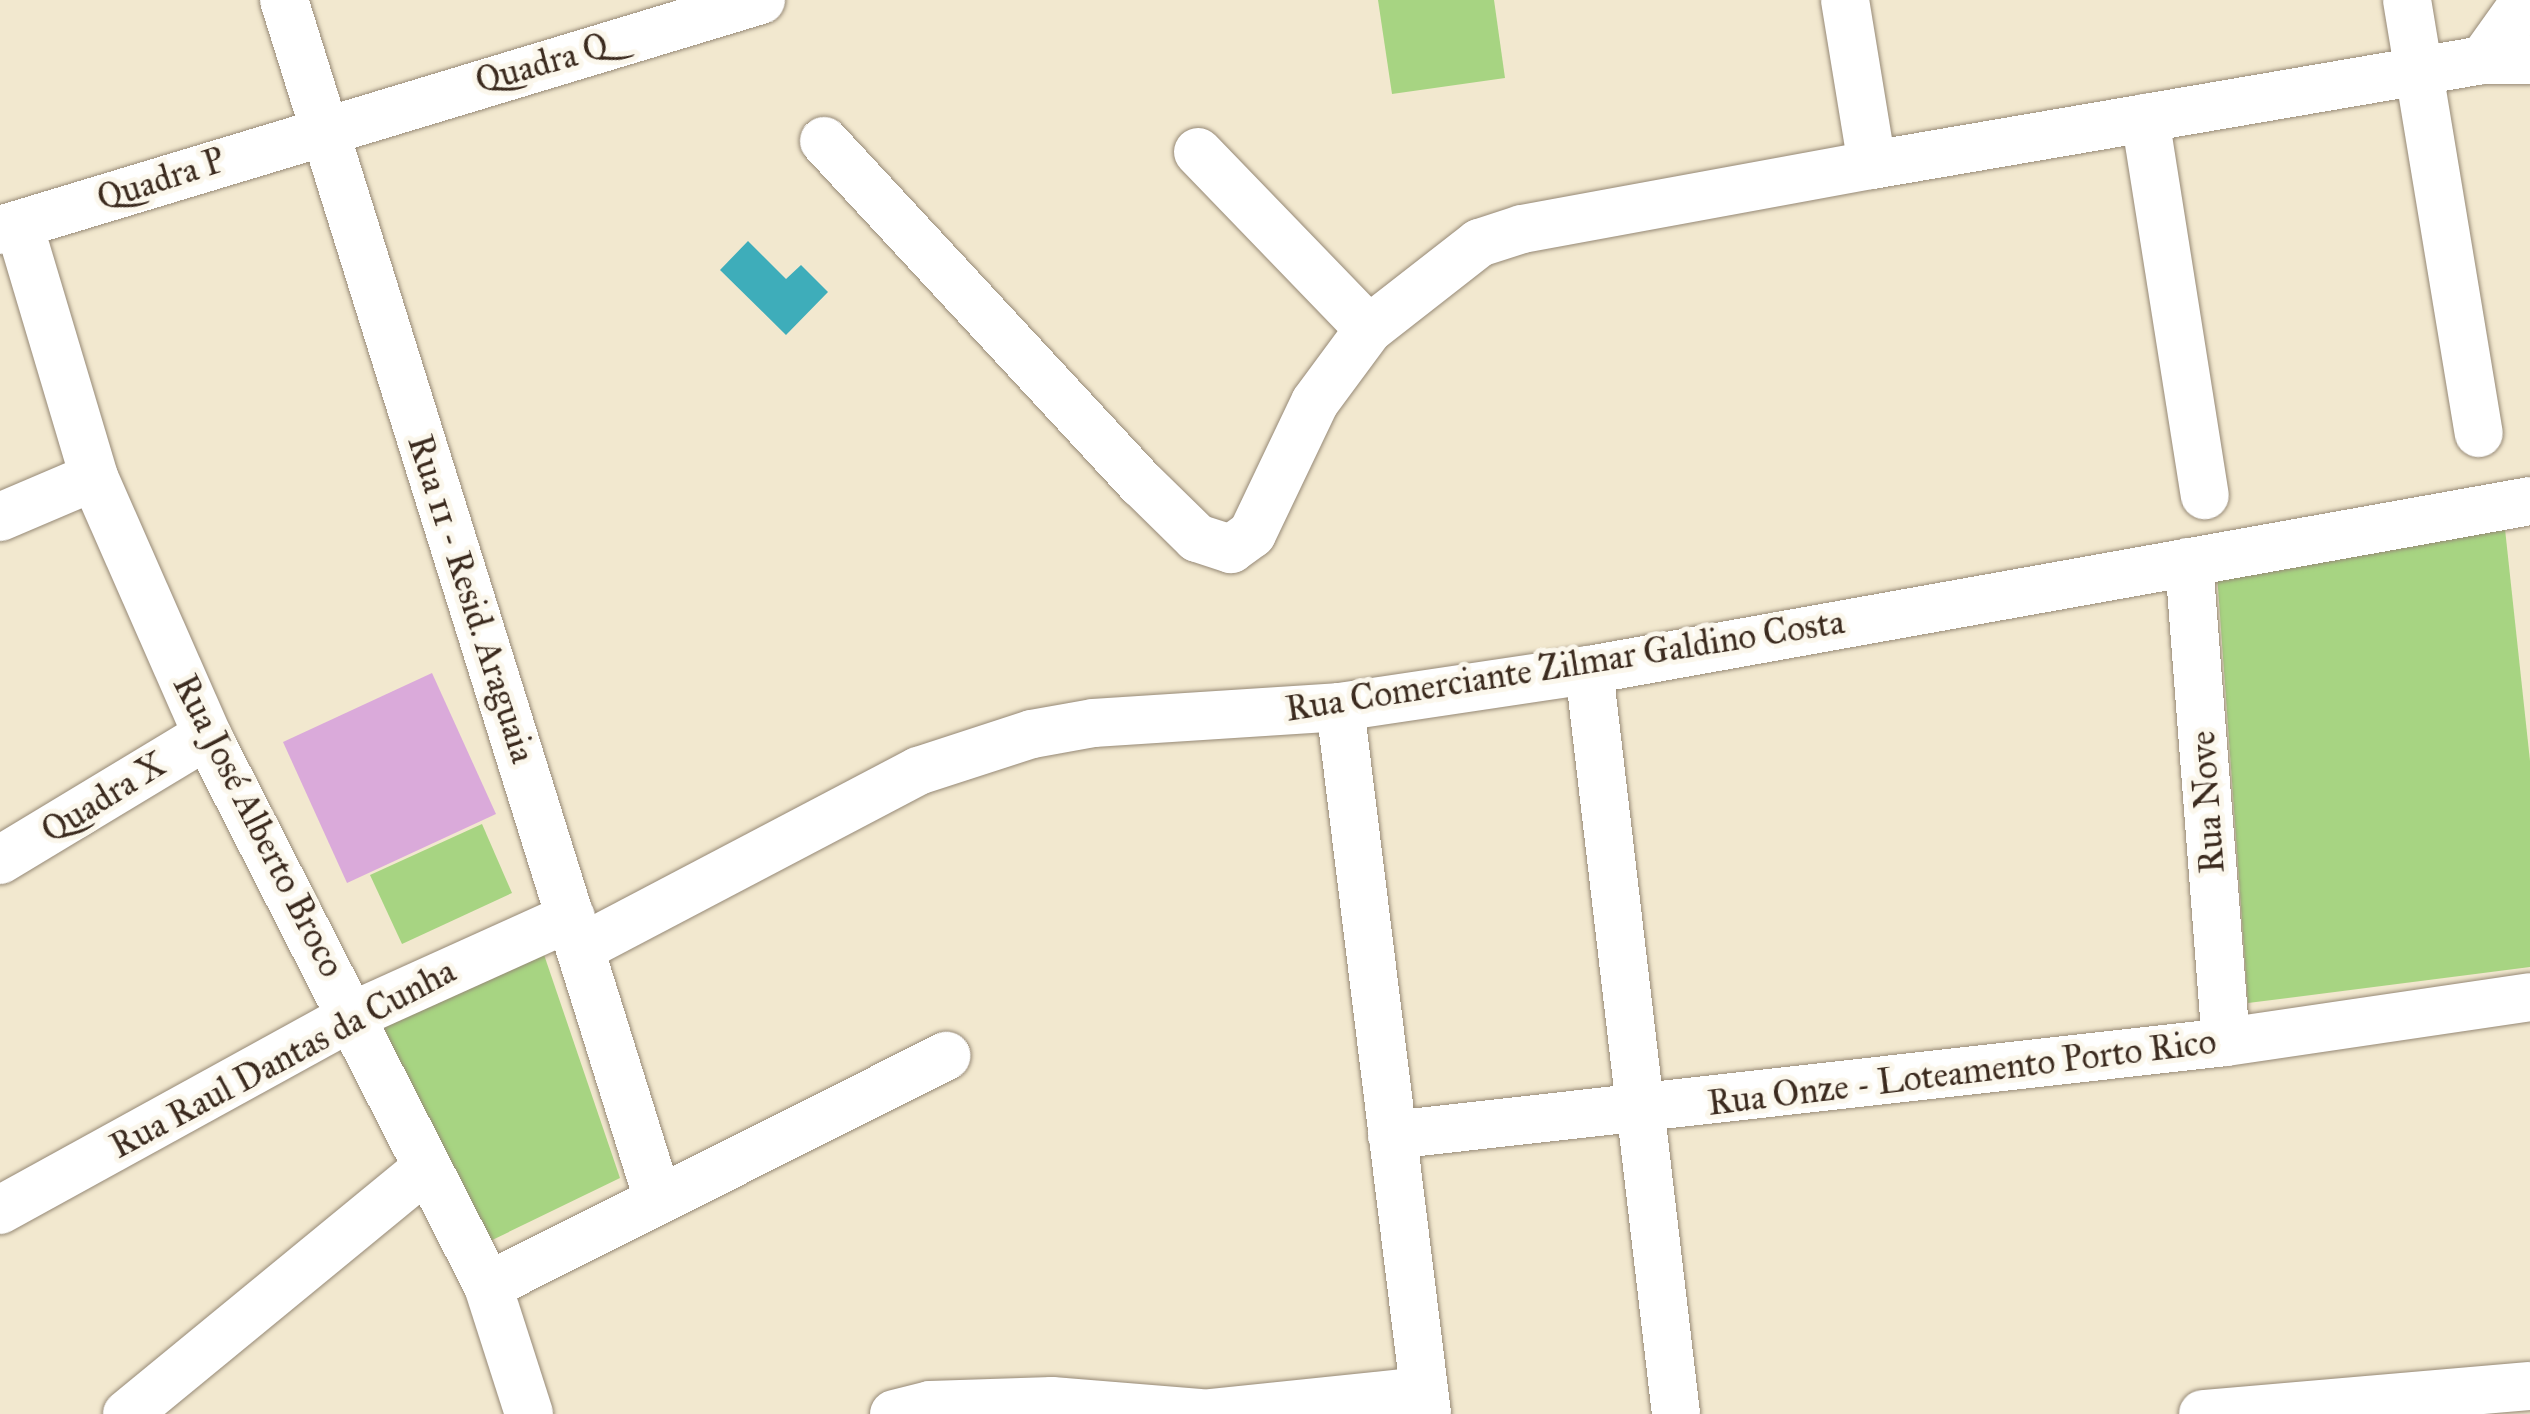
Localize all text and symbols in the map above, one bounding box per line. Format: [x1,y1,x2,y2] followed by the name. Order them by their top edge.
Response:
[471,25,613,103] street label: Quadra Q
[92,140,230,220] street label: Quadra P
[398,430,544,768] street label: Rua 11 - Resid. Araguaia
[1283,601,1847,731] street label: Rua Comerciante Zilmar Galdino Costa
[164,668,352,984] street label: Rua José Alberto Broco
[2182,729,2234,875] street label: Rua Nove
[34,744,174,852] street label: Quadra X
[103,950,463,1168] street label: Rua Raul Dantas da Cunha
[1705,1021,2219,1125] street label: Rua Onze - Loteamento Porto Rico

